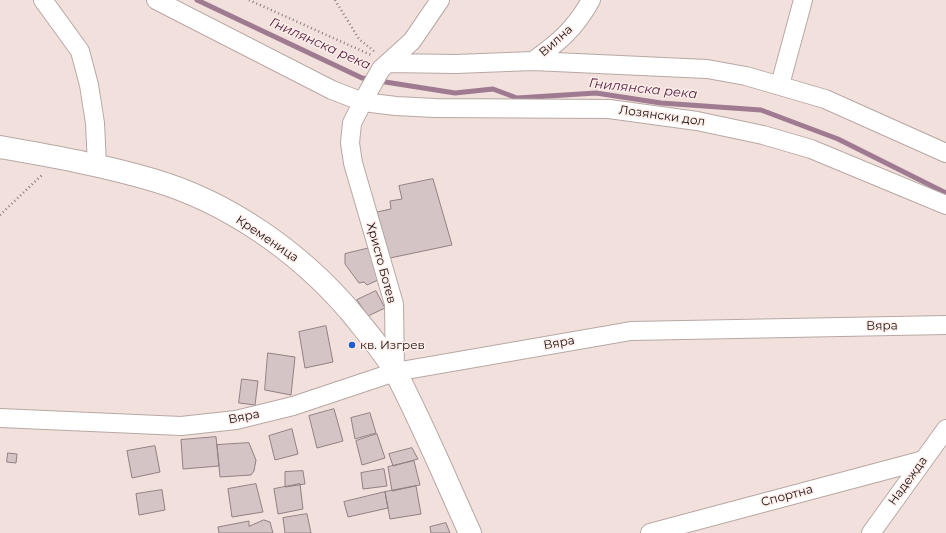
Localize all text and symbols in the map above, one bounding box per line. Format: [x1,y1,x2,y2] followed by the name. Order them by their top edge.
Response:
[267,15,373,73] water label: Гнилянска река
[536,22,576,60] street label: Вилна
[588,76,698,102] water label: Гнилянска река
[618,103,706,129] street label: Лозянски дол
[233,213,301,265] street label: Кременица
[363,221,399,305] street label: Христо Ботев
[866,319,898,333] street label: Вяра
[542,333,576,353] street label: Вяра
[360,338,425,352] place label: кв. Изгрев
[347,340,357,350] marker: кв. Изгрев
[227,407,261,427] street label: Вяра
[886,454,930,508] street label: Надежда
[760,482,814,510] street label: Спортна

